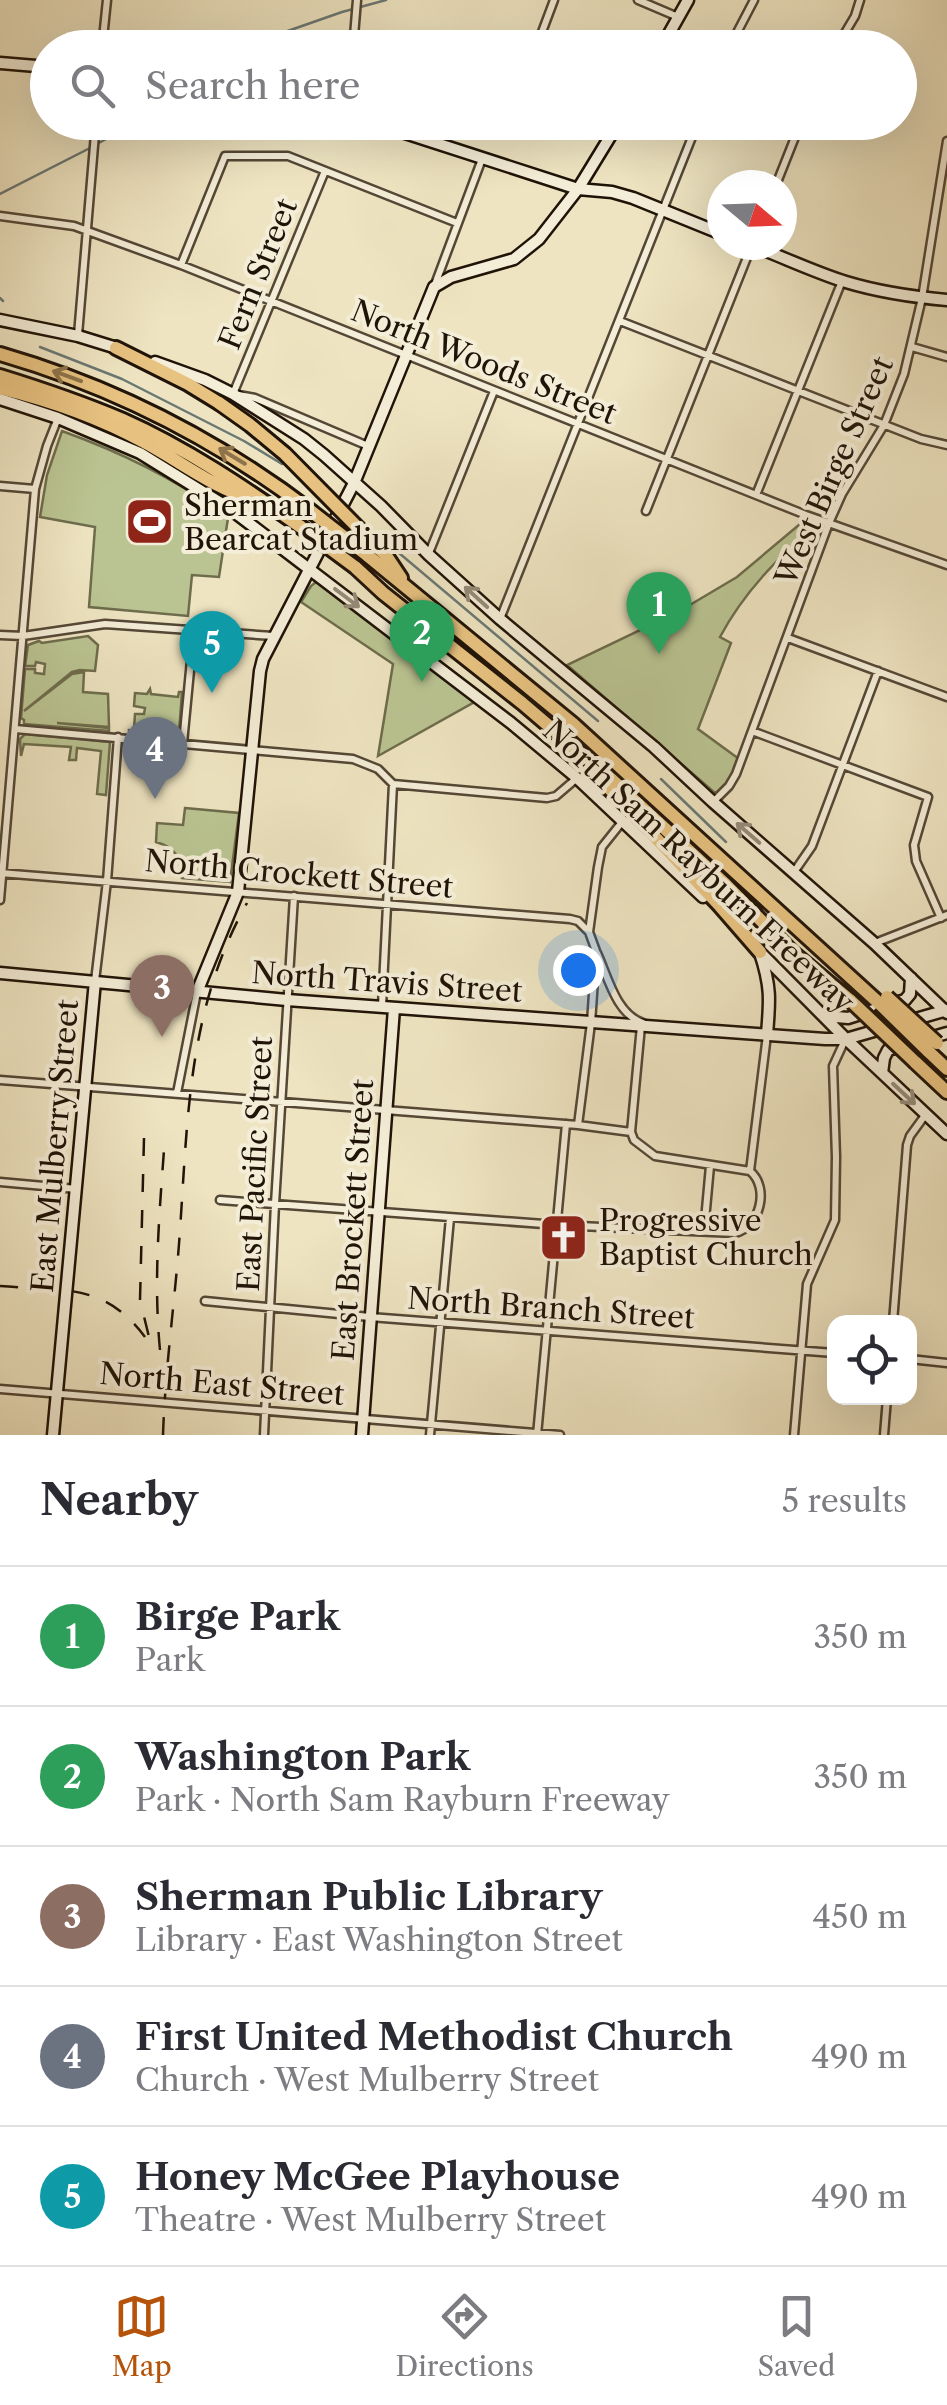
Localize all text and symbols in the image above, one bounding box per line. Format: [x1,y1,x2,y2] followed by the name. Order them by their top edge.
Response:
[30,30,917,140] search box
[65,58,120,113] icon: search
[145,62,360,109] text: Search here
[707,170,797,260] north arrow
[211,193,305,355] street label: Fern Street
[346,292,622,432] street label: North Woods Street
[767,350,901,592] street label: West Birge Street
[52,365,82,383] one-way arrow
[218,446,247,466] one-way arrow
[184,487,418,558] place label: Sherman Bearcat Stadium
[123,496,175,548] sports icon: Sherman Bearcat Stadium
[626,572,692,654] pin: 1
[464,586,489,609] one-way arrow
[333,587,360,608] one-way arrow
[390,600,454,682] pin: 2
[180,610,244,693] pin: 5
[536,712,863,1020] street label: North Sam Rayburn Freeway
[122,716,188,799] pin: 4
[736,821,761,844] one-way arrow
[143,842,455,906] street label: North Crockett Street
[553,945,604,996] your location
[130,954,194,1037] pin: 3
[250,954,524,1010] street label: North Travis Street
[24,997,86,1294] street label: East Mulberry Street
[230,1035,280,1293] street label: East Pacific Street
[325,1077,381,1362] street label: East Brockett Street
[891,1082,916,1105] one-way arrow
[599,1202,813,1273] place label: Progressive Baptist Church
[538,1211,590,1263] church icon: Progressive Baptist Church
[406,1280,696,1337] street label: North Branch Street
[827,1315,917,1405] map controls
[827,1315,917,1405] button: locate
[98,1355,346,1413] street label: North East Street
[40,1474,198,1526] text: Nearby
[782,1481,907,1520] text: 5 results
[135,1593,340,1640] text: Birge Park
[65,1617,80,1656] text: 1
[813,1617,907,1656] text: 350 m
[135,1640,205,1679] text: Park
[135,1733,470,1780] text: Washington Park
[63,1757,82,1796] text: 2
[813,1757,907,1796] text: 350 m
[135,1780,670,1819] text: Park · North Sam Rayburn Freeway
[135,1873,602,1920] text: Sherman Public Library
[63,1897,82,1936] text: 3
[813,1897,907,1936] text: 450 m
[135,1920,623,1959] text: Library · East Washington Street
[135,2013,733,2060] text: First United Methodist Church
[63,2037,82,2076] text: 4
[811,2037,907,2076] text: 490 m
[135,2060,599,2099] text: Church · West Mulberry Street
[135,2153,620,2200] text: Honey McGee Playhouse
[64,2177,81,2216] text: 5
[811,2177,907,2216] text: 490 m
[135,2200,606,2239] text: Theatre · West Mulberry Street
[112,2289,172,2383] tab: Map
[395,2289,534,2383] tab: Directions
[757,2289,835,2383] tab: Saved

